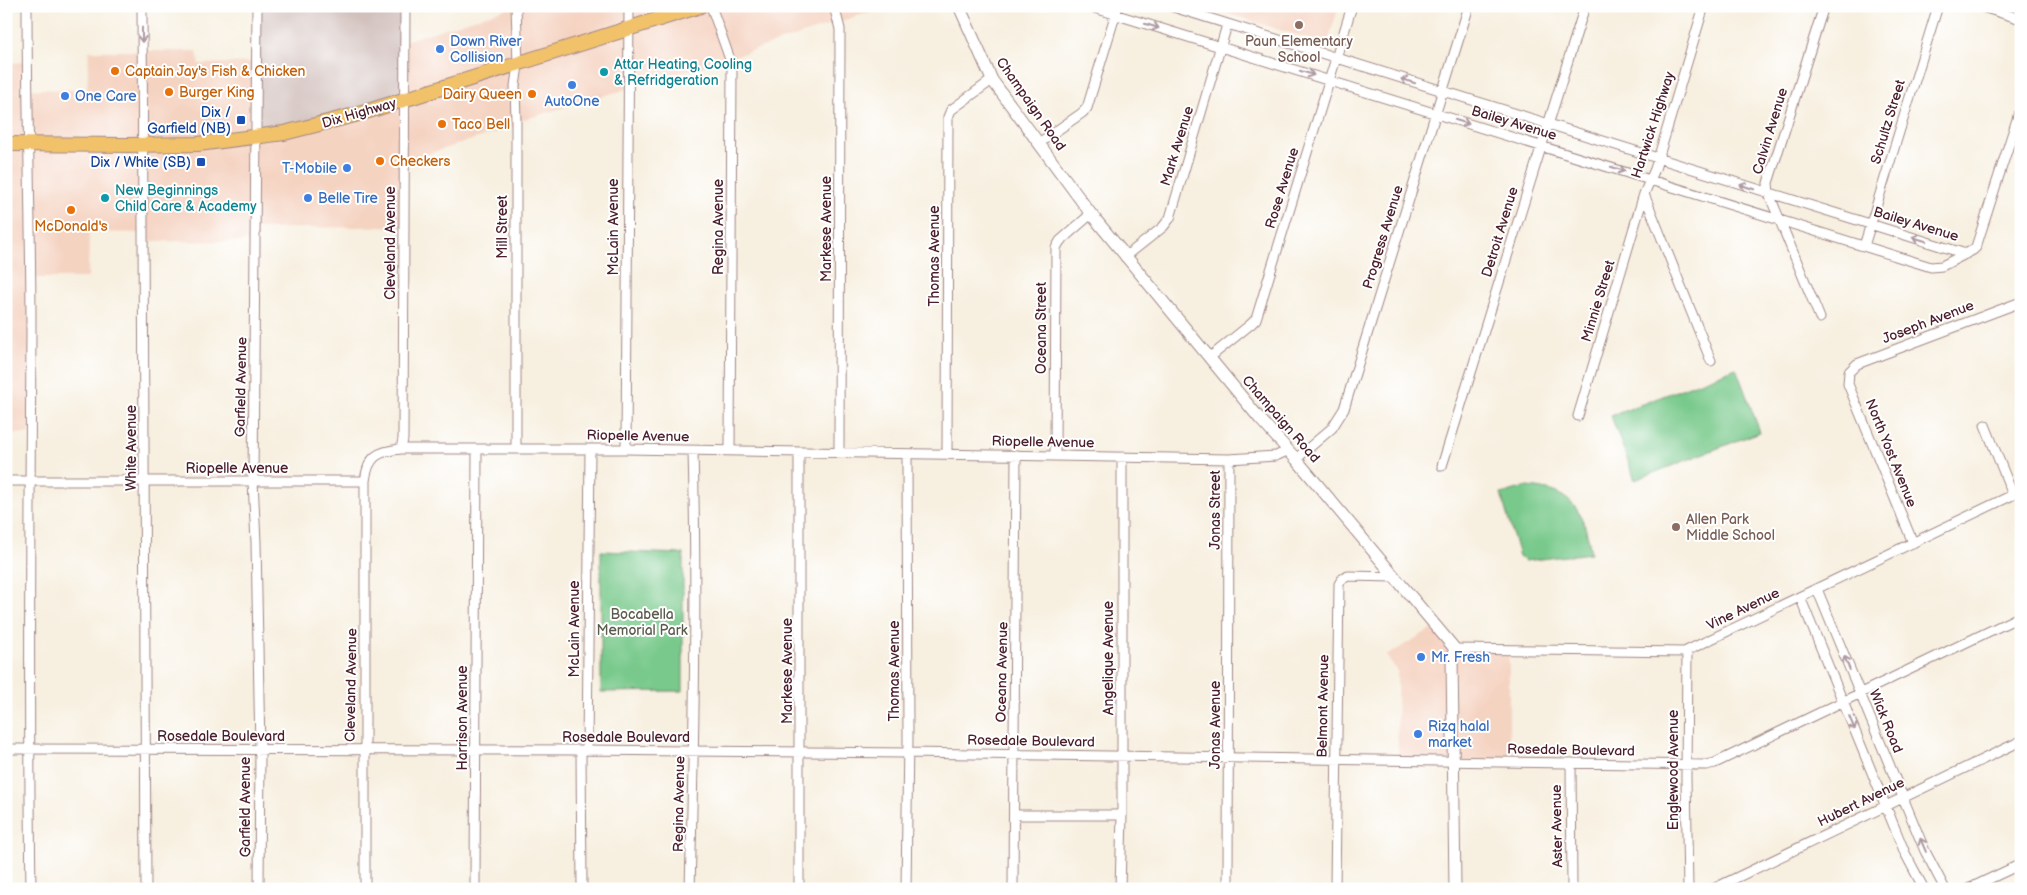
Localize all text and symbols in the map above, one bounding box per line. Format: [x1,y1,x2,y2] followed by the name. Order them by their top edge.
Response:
[1293,19,1305,31] marker: Paun Elementary School
[1143,21,1159,31] one-way arrow
[137,26,147,43] one-way arrow
[450,33,523,66] place label: Down River Collision
[1245,33,1354,66] place label: Paun Elementary School
[434,43,446,55] marker: Down River Collision
[992,54,1070,154] street label: Champaign Road
[614,56,752,89] place label: Attar Heating, Cooling & Refridgeration
[125,63,306,80] place label: Captain Jay's Fish & Chicken
[109,65,121,77] marker: Captain Jay's Fish & Chicken
[598,66,610,78] marker: Attar Heating, Cooling & Refridgeration
[1299,69,1315,79] one-way arrow
[1628,69,1678,181] street label: Hartwick Highway
[1400,76,1416,86] one-way arrow
[1867,77,1909,166] street label: Schultz Street
[566,79,578,91] marker: AutoOne
[179,84,255,101] place label: Burger King
[163,86,175,98] marker: Burger King
[443,86,522,103] place label: Dairy Queen
[1749,86,1791,176] street label: Calvin Avenue
[75,88,137,105] place label: One Care
[526,88,538,100] marker: Dairy Queen
[59,90,71,102] marker: One Care
[545,93,599,110] place label: AutoOne
[320,94,399,132] street label: Dix Highway
[1469,102,1559,144] street label: Bailey Avenue
[147,104,231,137] place label: Dix / Garfield (NB)
[1157,104,1197,188] street label: Mark Avenue
[235,114,247,126] marker: Dix / Garfield (NB)
[452,116,510,133] place label: Taco Bell
[1454,117,1470,127] one-way arrow
[436,118,448,130] marker: Taco Bell
[1262,145,1302,231] street label: Rose Avenue
[390,153,450,170] place label: Checkers
[90,154,191,171] place label: Dix / White (SB)
[374,155,386,167] marker: Checkers
[195,156,207,168] marker: Dix / White (SB)
[282,160,337,177] place label: T-Mobile
[341,162,353,174] marker: T-Mobile
[1609,165,1625,175] one-way arrow
[818,176,835,282] street label: Markese Avenue
[605,178,622,276] street label: McLain Avenue
[710,179,727,275] street label: Regina Avenue
[1739,181,1755,191] one-way arrow
[115,182,257,215] place label: New Beginnings Child Care & Academy
[1359,183,1407,291] street label: Progress Avenue
[1478,185,1522,279] street label: Detroit Avenue
[382,186,399,300] street label: Cleveland Avenue
[318,190,378,207] place label: Belle Tire
[99,192,111,204] marker: New Beginnings Child Care & Academy
[302,192,314,204] marker: Belle Tire
[494,195,511,259] street label: Mill Street
[1871,203,1961,245] street label: Bailey Avenue
[65,204,77,216] marker: McDonald's
[926,206,943,306] street label: Thomas Avenue
[34,218,108,235] place label: McDonald's
[1912,234,1928,244] one-way arrow
[1577,257,1619,344] street label: Minnie Street
[1033,281,1050,374] street label: Oceana Street
[1880,297,1976,347] street label: Joseph Avenue
[232,337,250,437] street label: Garfield Avenue
[1238,372,1324,466] street label: Champaign Road
[1861,396,1921,510] street label: North Yost Avenue
[123,405,140,491] street label: White Avenue
[586,427,690,445] street label: Riopelle Avenue
[991,433,1095,451] street label: Riopelle Avenue
[186,460,288,477] street label: Riopelle Avenue
[1207,469,1224,550] street label: Jonas Street
[1686,511,1775,544] place label: Allen Park Middle School
[1670,521,1682,533] marker: Allen Park Middle School
[566,580,583,678] street label: McLain Avenue
[1704,584,1782,634] street label: Vine Avenue
[1100,601,1117,715] street label: Angelique Avenue
[596,606,688,639] park label: Bocabella Memorial Park
[779,618,796,724] street label: Markese Avenue
[886,621,903,721] street label: Thomas Avenue
[993,621,1011,723] street label: Oceana Avenue
[342,628,360,742] street label: Cleveland Avenue
[1431,649,1490,666] place label: Mr. Fresh
[1415,651,1427,663] marker: Mr. Fresh
[1314,654,1332,758] street label: Belmont Avenue
[1842,656,1851,671] one-way arrow
[454,665,471,771] street label: Harrison Avenue
[1207,681,1224,769] street label: Jonas Avenue
[1866,687,1906,755] street label: Wick Road
[1665,710,1682,830] street label: Englewood Avenue
[1848,715,1857,730] one-way arrow
[1428,718,1489,751] place label: Rizq halal market
[157,728,285,745] street label: Rosedale Boulevard
[1412,728,1424,740] marker: Rizq halal market
[562,729,690,746] street label: Rosedale Boulevard
[967,731,1095,751] street label: Rosedale Boulevard
[1507,740,1635,760] street label: Rosedale Boulevard
[670,756,688,852] street label: Regina Avenue
[237,757,254,857] street label: Garfield Avenue
[1815,774,1907,830] street label: Hubert Avenue
[1548,784,1566,868] street label: Aster Avenue
[1917,838,1927,853] one-way arrow

